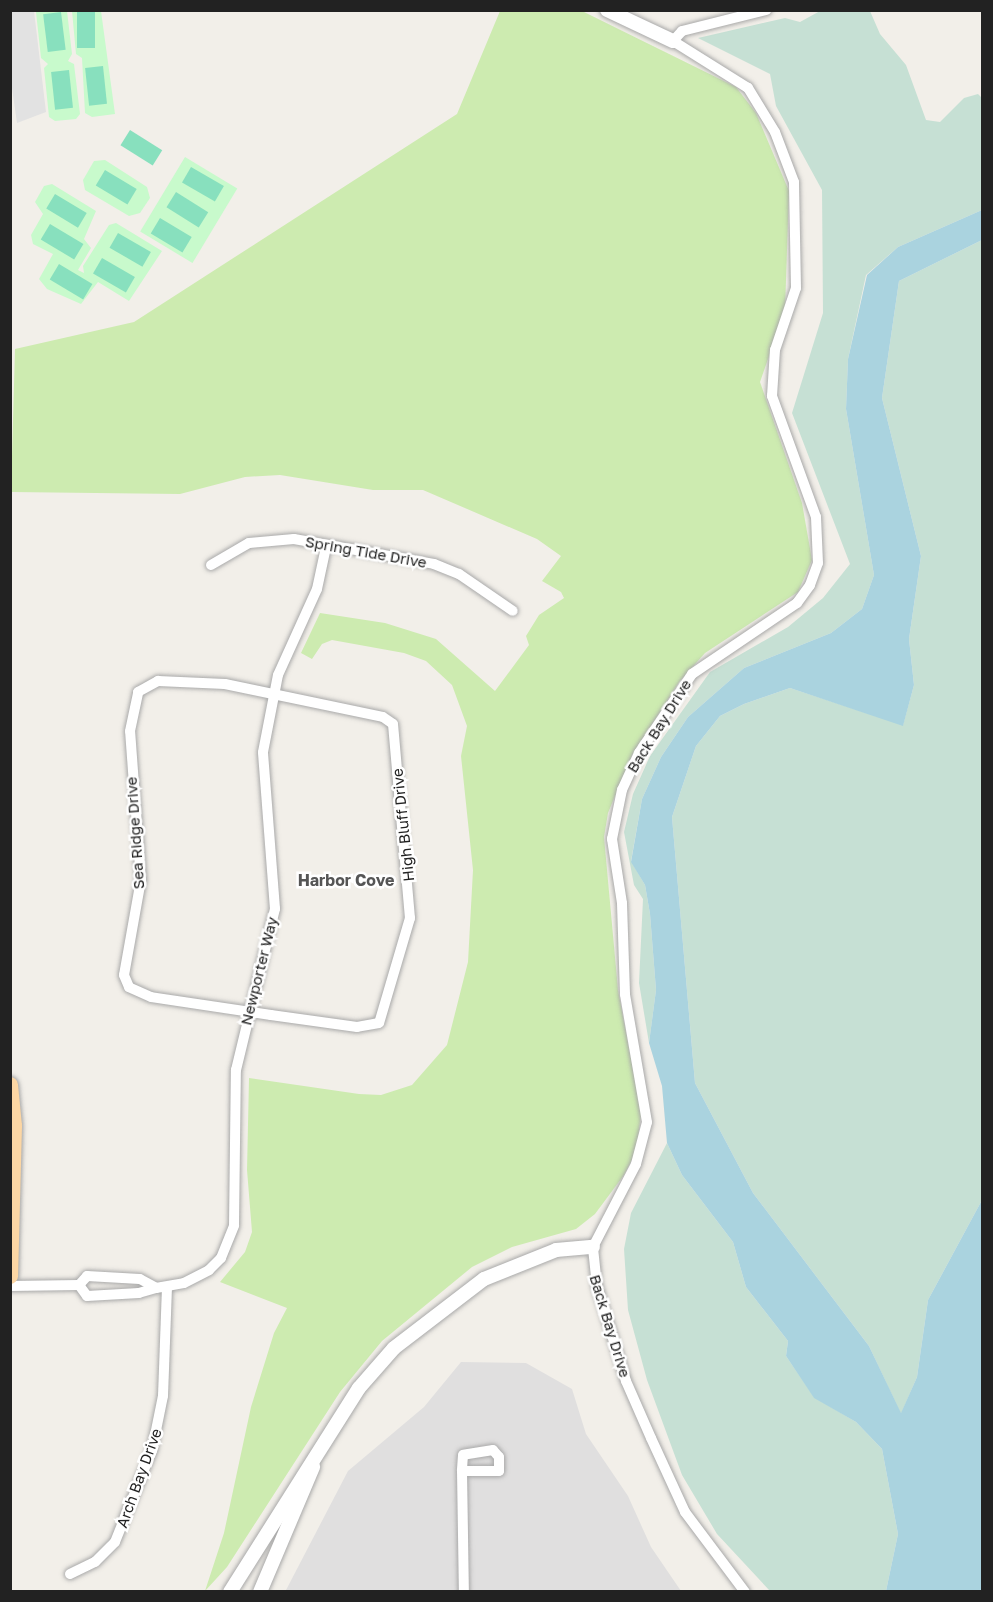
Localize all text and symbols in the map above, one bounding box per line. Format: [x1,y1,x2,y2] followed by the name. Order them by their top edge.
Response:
[304,532,428,572] street label: Spring Tide Drive
[623,676,695,776] street label: Back Bay Drive
[388,768,418,882] street label: High Bluff Drive
[122,776,148,890] street label: Sea Ridge Drive
[298,870,394,890] district label: Harbor Cove
[237,915,281,1027] street label: Newporter Way
[586,1272,634,1380] street label: Back Bay Drive
[113,1426,165,1530] street label: Arch Bay Drive

